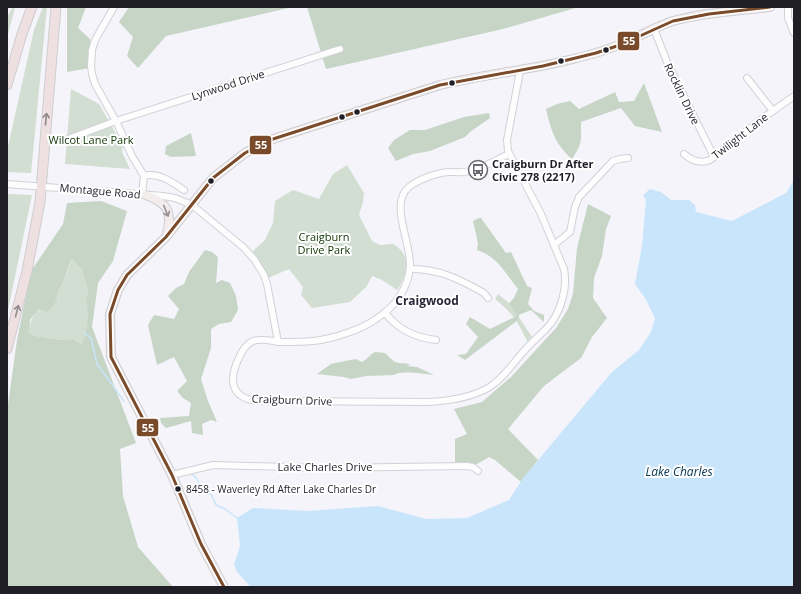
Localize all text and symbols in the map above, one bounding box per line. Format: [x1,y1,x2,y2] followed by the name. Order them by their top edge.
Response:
[617,31,640,51] line badge: 55
[623,33,635,48] text: 55
[601,45,611,55] unlabelled marker
[556,56,566,66] unlabelled marker
[661,61,704,127] street label: Rocklin Drive
[189,66,266,103] street label: Lynwood Drive
[447,78,457,88] unlabelled marker
[352,107,362,117] unlabelled marker
[709,109,771,162] street label: Twilight Lane
[337,112,347,122] unlabelled marker
[43,113,50,126] one-way arrow
[48,132,134,147] park label: Wilcot Lane Park
[249,135,272,155] line badge: 55
[255,137,267,152] text: 55
[492,156,594,184] place label: Craigburn Dr After Civic 278 (2217)
[467,159,489,181] bus stop icon: Craigburn Dr After Civic 278 (2217)
[206,176,216,186] unlabelled marker
[59,179,141,202] street label: Montague Road
[163,204,171,216] one-way arrow
[298,229,351,257] park label: Craigburn Drive Park
[395,292,459,309] district label: Craigwood
[13,305,21,318] one-way arrow
[251,391,333,408] street label: Craigburn Drive
[136,418,159,437] line badge: 55
[142,420,154,435] text: 55
[278,459,372,474] street label: Lake Charles Drive
[645,463,713,480] water label: Lake Charles
[186,482,376,496] place label: 8458 - Waverley Rd After Lake Charles Dr
[173,484,183,494] marker: 8458 - Waverley Rd After Lake Charles Dr

